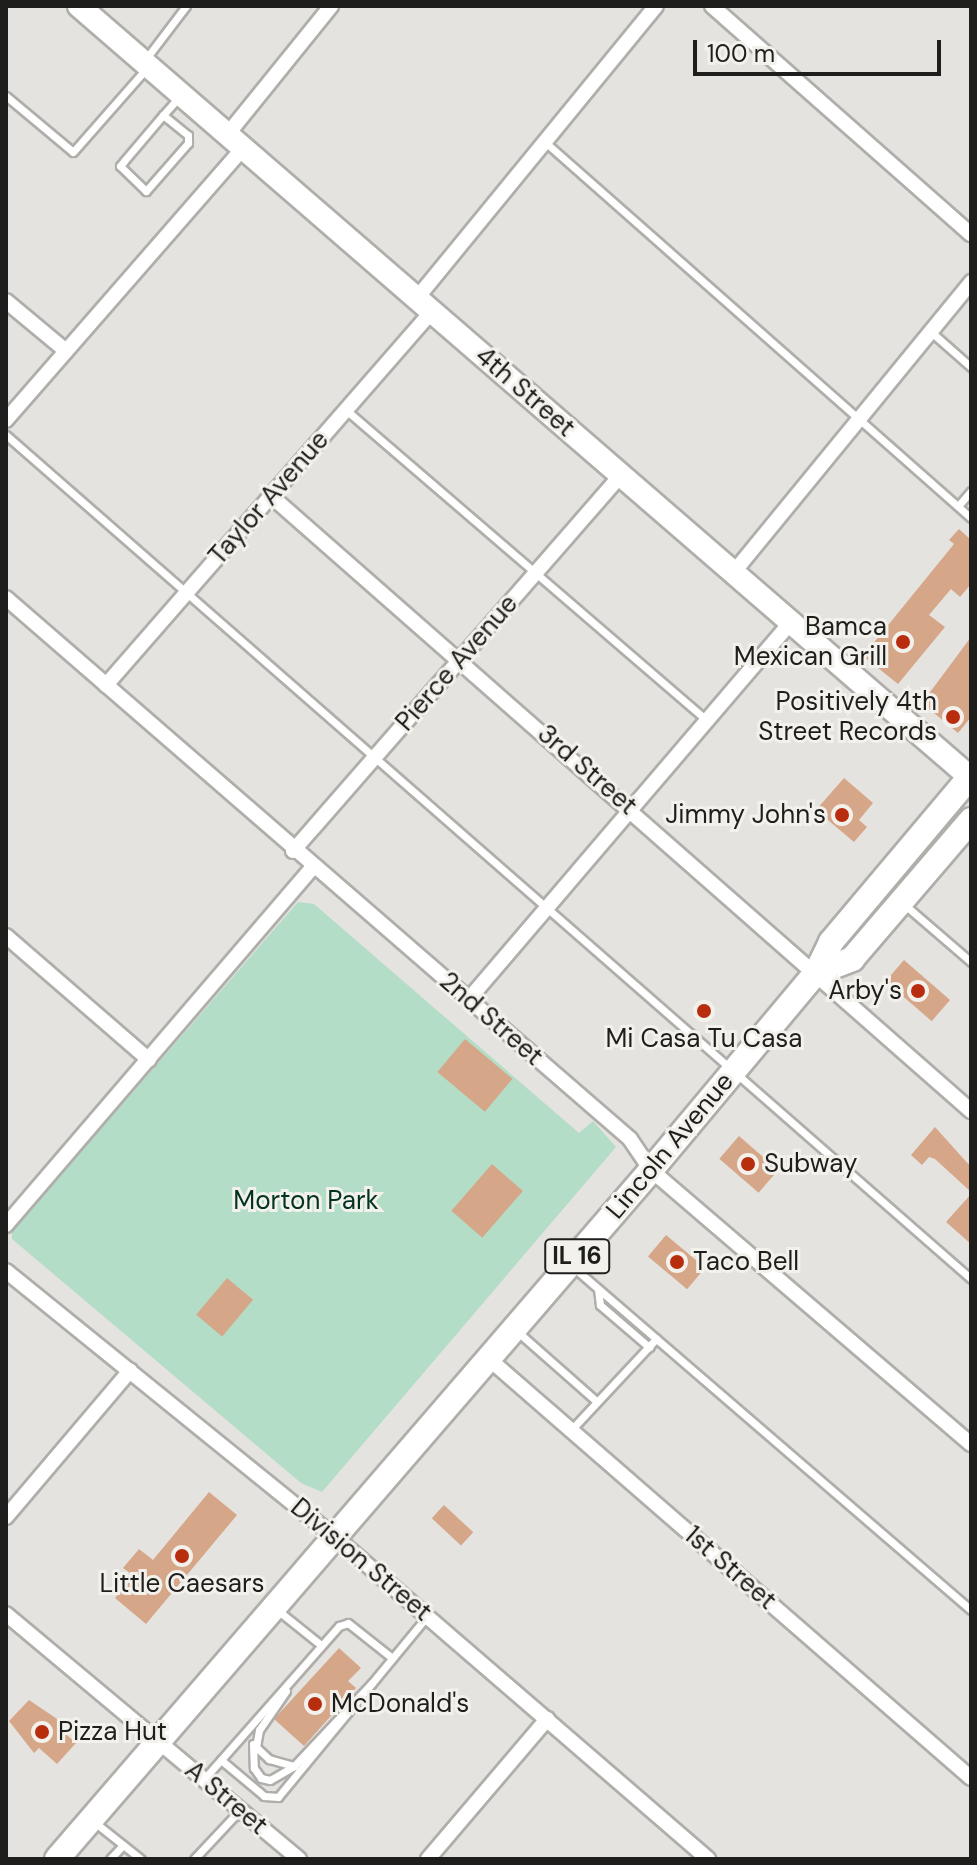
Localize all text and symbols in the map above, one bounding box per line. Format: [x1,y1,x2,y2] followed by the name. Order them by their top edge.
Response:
[697,24,945,74] scale bar
[707,38,775,69] text: 100 m
[469,340,581,444] street label: 4th Street
[202,425,336,571] street label: Taylor Avenue
[389,589,525,737] street label: Pierce Avenue
[734,611,887,672] place label: Bamca Mexican Grill
[894,633,912,651] marker: Bamca Mexican Grill
[758,686,937,748] place label: Positively 4th Street Records
[944,708,962,726] marker: Positively 4th Street Records
[531,718,643,822] street label: 3rd Street
[665,799,826,831] place label: Jimmy John's
[833,806,851,824] marker: Jimmy John's
[433,966,549,1072] street label: 2nd Street
[828,975,902,1007] place label: Arby's
[909,982,927,1000] marker: Arby's
[695,1002,713,1020] marker: Mi Casa Tu Casa
[605,1023,803,1055] place label: Mi Casa Tu Casa
[600,1067,740,1225] street label: Lincoln Avenue
[764,1148,857,1180] place label: Subway
[739,1155,757,1173] marker: Subway
[233,1185,379,1217] park label: Morton Park
[543,1236,611,1276] road number: IL 16
[693,1246,799,1278] place label: Taco Bell
[668,1253,686,1271] marker: Taco Bell
[284,1492,438,1628] street label: Division Street
[678,1520,782,1616] street label: 1st Street
[173,1547,191,1565] marker: Little Caesars
[99,1568,265,1600] place label: Little Caesars
[331,1688,469,1720] place label: McDonald's
[306,1695,324,1713] marker: McDonald's
[58,1716,167,1748] place label: Pizza Hut
[33,1723,51,1741] marker: Pizza Hut
[178,1755,274,1841] street label: A Street

